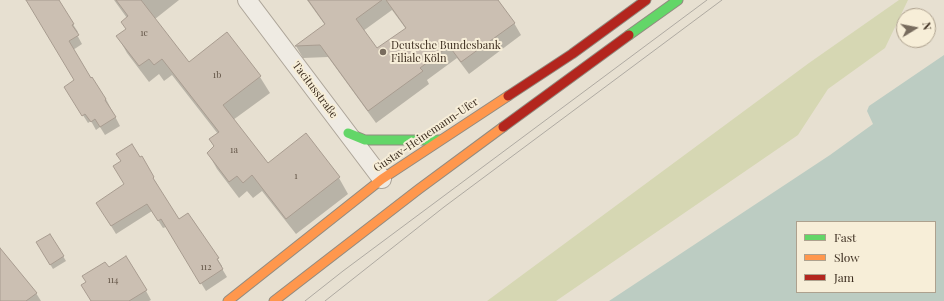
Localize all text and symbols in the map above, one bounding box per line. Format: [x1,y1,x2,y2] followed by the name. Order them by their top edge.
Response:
[896,8,936,48] north arrow
[919,21,935,31] text: N
[140,28,148,38] house number: 1c
[391,39,501,65] place label: Deutsche Bundesbank Filiale Köln
[378,47,388,57] marker: Deutsche Bundesbank Filiale Köln
[290,59,340,121] street label: Tacitusstraße
[213,70,221,80] house number: 1b
[371,95,481,175] street label: Gustav-Heinemann-Ufer
[230,145,238,155] house number: 1a
[294,171,298,181] house number: 1
[796,221,936,293] legend
[834,229,856,245] text: Fast
[834,249,860,265] text: Slow
[201,262,211,272] house number: 112
[834,269,854,285] text: Jam
[107,275,119,285] house number: 114

